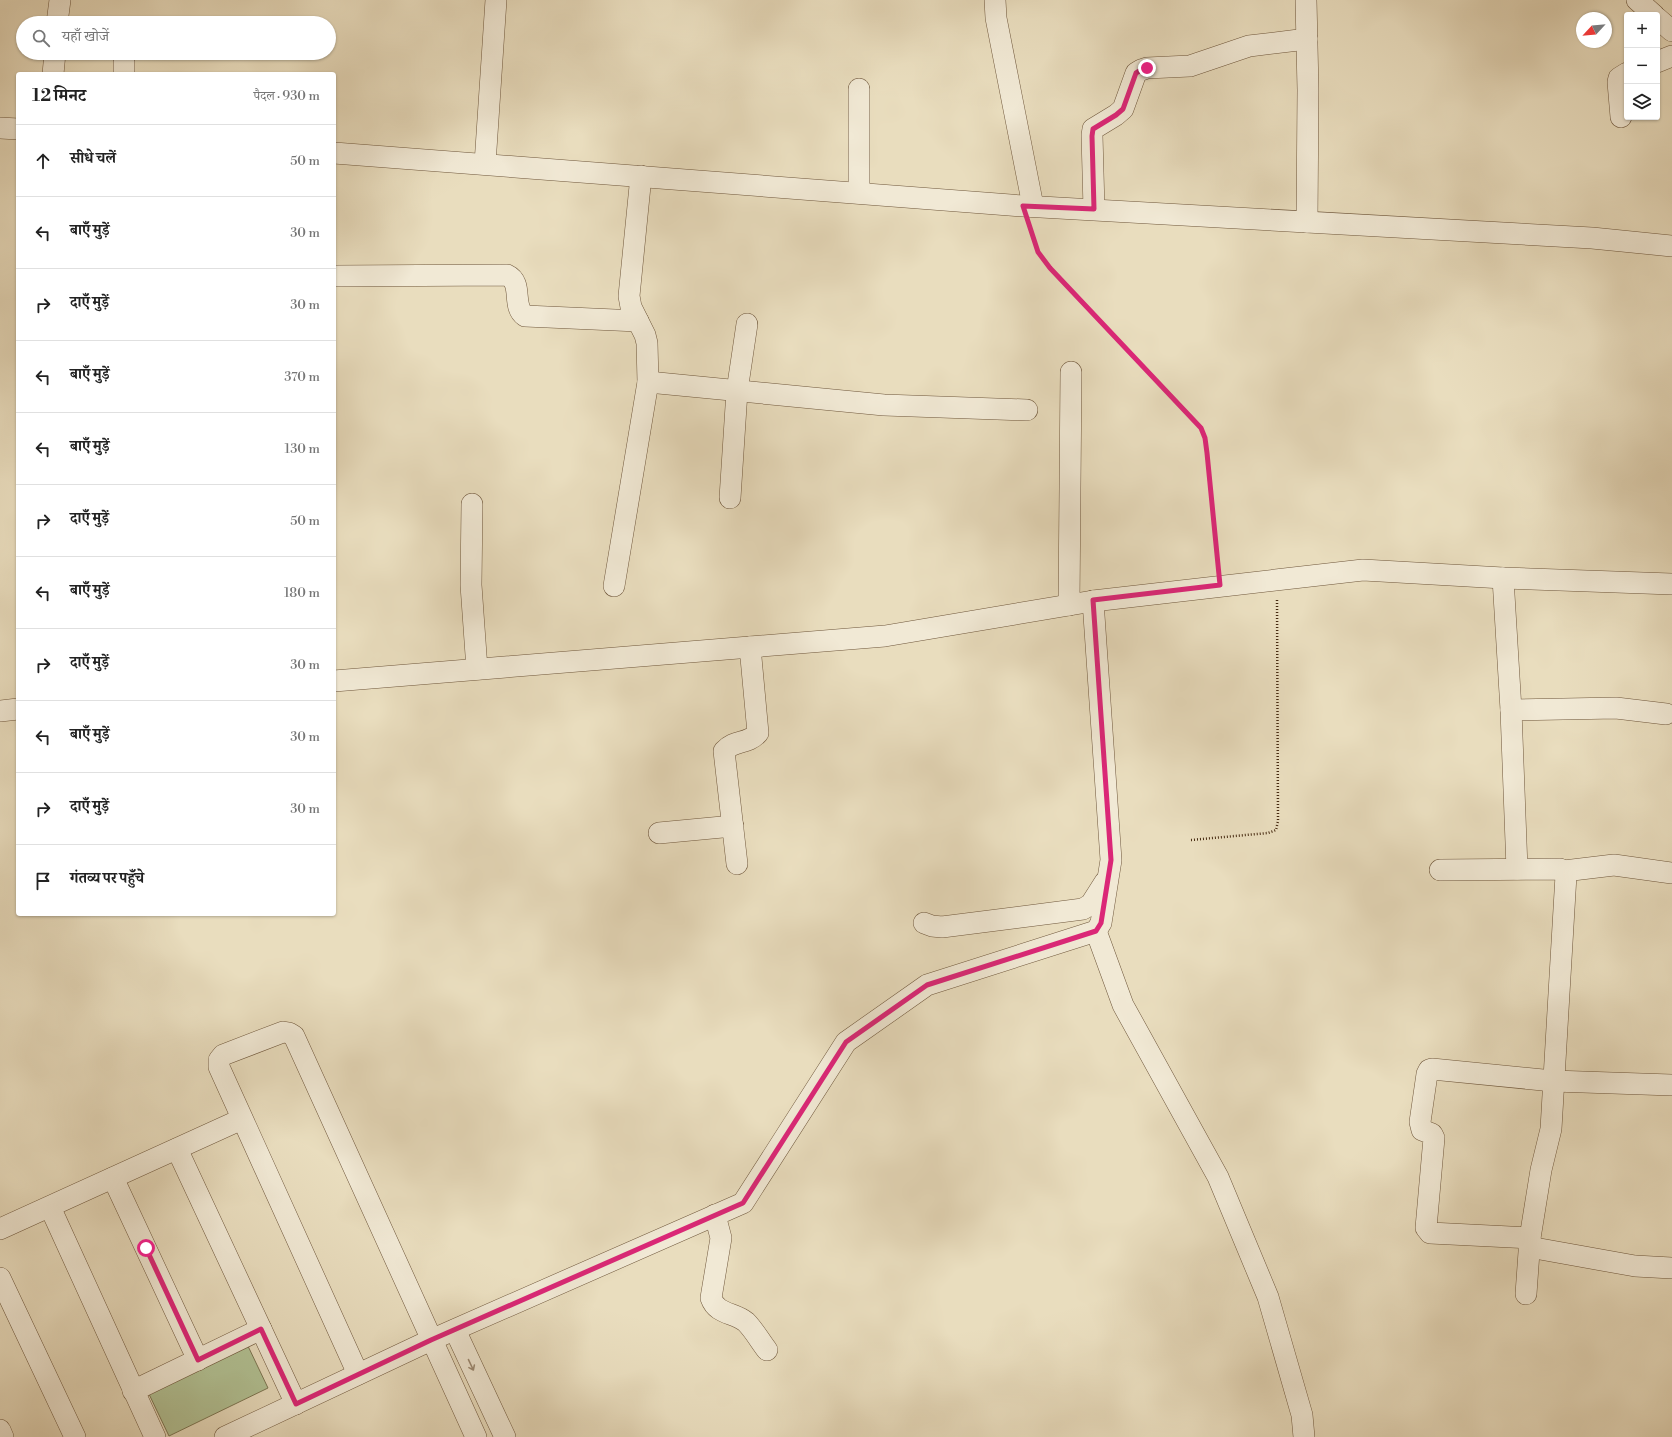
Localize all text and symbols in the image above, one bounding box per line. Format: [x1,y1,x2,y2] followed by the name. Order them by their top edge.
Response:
[1576,12,1612,48] north arrow
[1624,12,1660,120] map controls
[1624,12,1660,48] button: +
[16,16,336,60] search box
[30,27,52,49] icon: search
[62,27,109,46] text: यहाँ खोजें
[1624,48,1660,84] button: −
[1138,59,1156,77] route end
[1624,84,1660,120] button: layers
[32,85,86,107] text: 12 मिनट
[253,88,320,104] text: पैदल · 930 m
[70,149,116,168] text: सीधे चलें
[32,150,54,172] icon: ahead
[290,153,320,169] text: 50 m
[70,221,110,240] text: बाएँ मुड़ें
[32,222,54,244] icon: left
[290,225,320,241] text: 30 m
[70,293,109,312] text: दाएँ मुड़ें
[32,294,54,316] icon: right
[290,297,320,313] text: 30 m
[70,365,110,384] text: बाएँ मुड़ें
[32,366,54,388] icon: left
[284,369,320,385] text: 370 m
[70,437,110,456] text: बाएँ मुड़ें
[32,438,54,460] icon: left
[285,441,320,457] text: 130 m
[70,509,109,528] text: दाएँ मुड़ें
[32,510,54,532] icon: right
[290,513,320,529] text: 50 m
[70,581,110,600] text: बाएँ मुड़ें
[32,582,54,604] icon: left
[284,585,320,601] text: 180 m
[70,653,109,672] text: दाएँ मुड़ें
[32,654,54,676] icon: right
[290,657,320,673] text: 30 m
[70,725,110,744] text: बाएँ मुड़ें
[32,726,54,748] icon: left
[290,729,320,745] text: 30 m
[70,797,109,816] text: दाएँ मुड़ें
[32,798,54,820] icon: right
[290,801,320,817] text: 30 m
[70,869,144,888] text: गंतव्य पर पहुँचे
[32,870,54,892] icon: arrive
[137,1239,155,1257] route start
[468,1359,475,1371] one-way arrow

